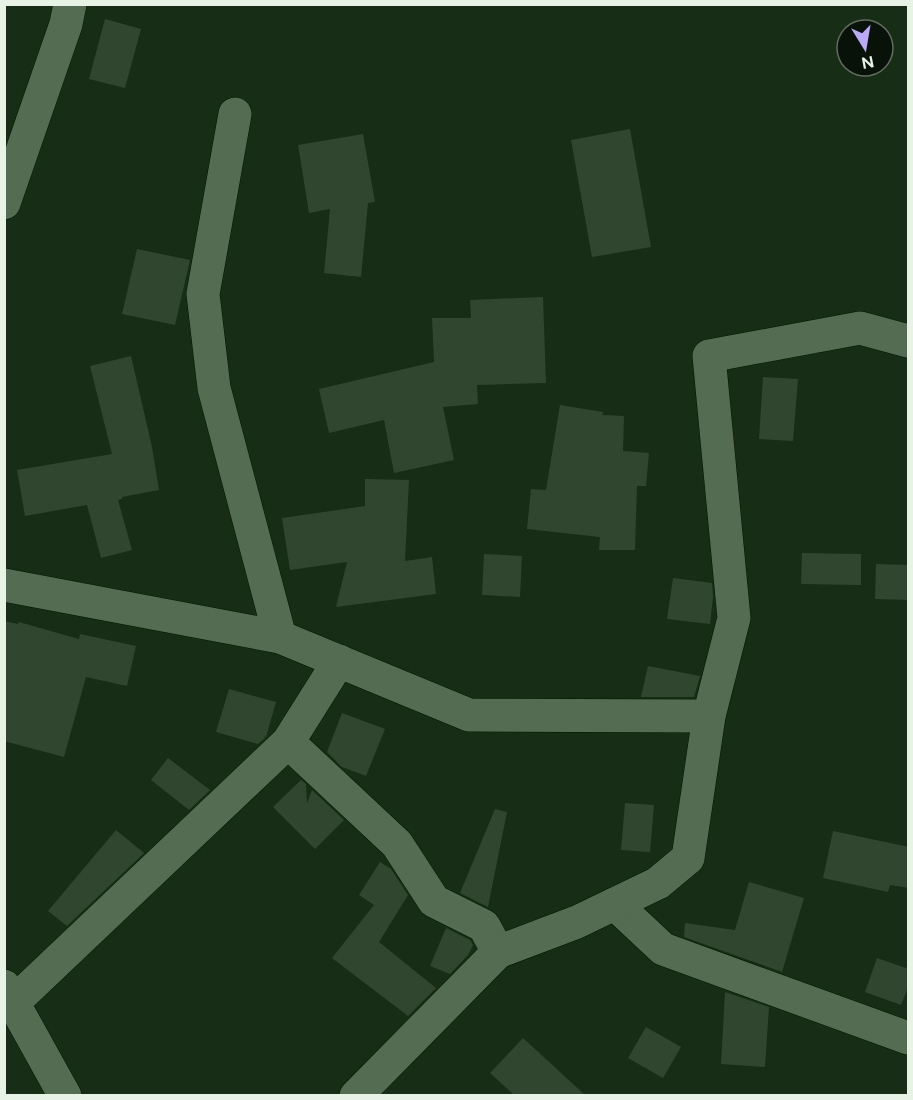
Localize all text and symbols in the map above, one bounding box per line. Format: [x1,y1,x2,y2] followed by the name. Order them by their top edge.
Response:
[835,18,895,78] north arrow
[860,52,876,73] text: N

